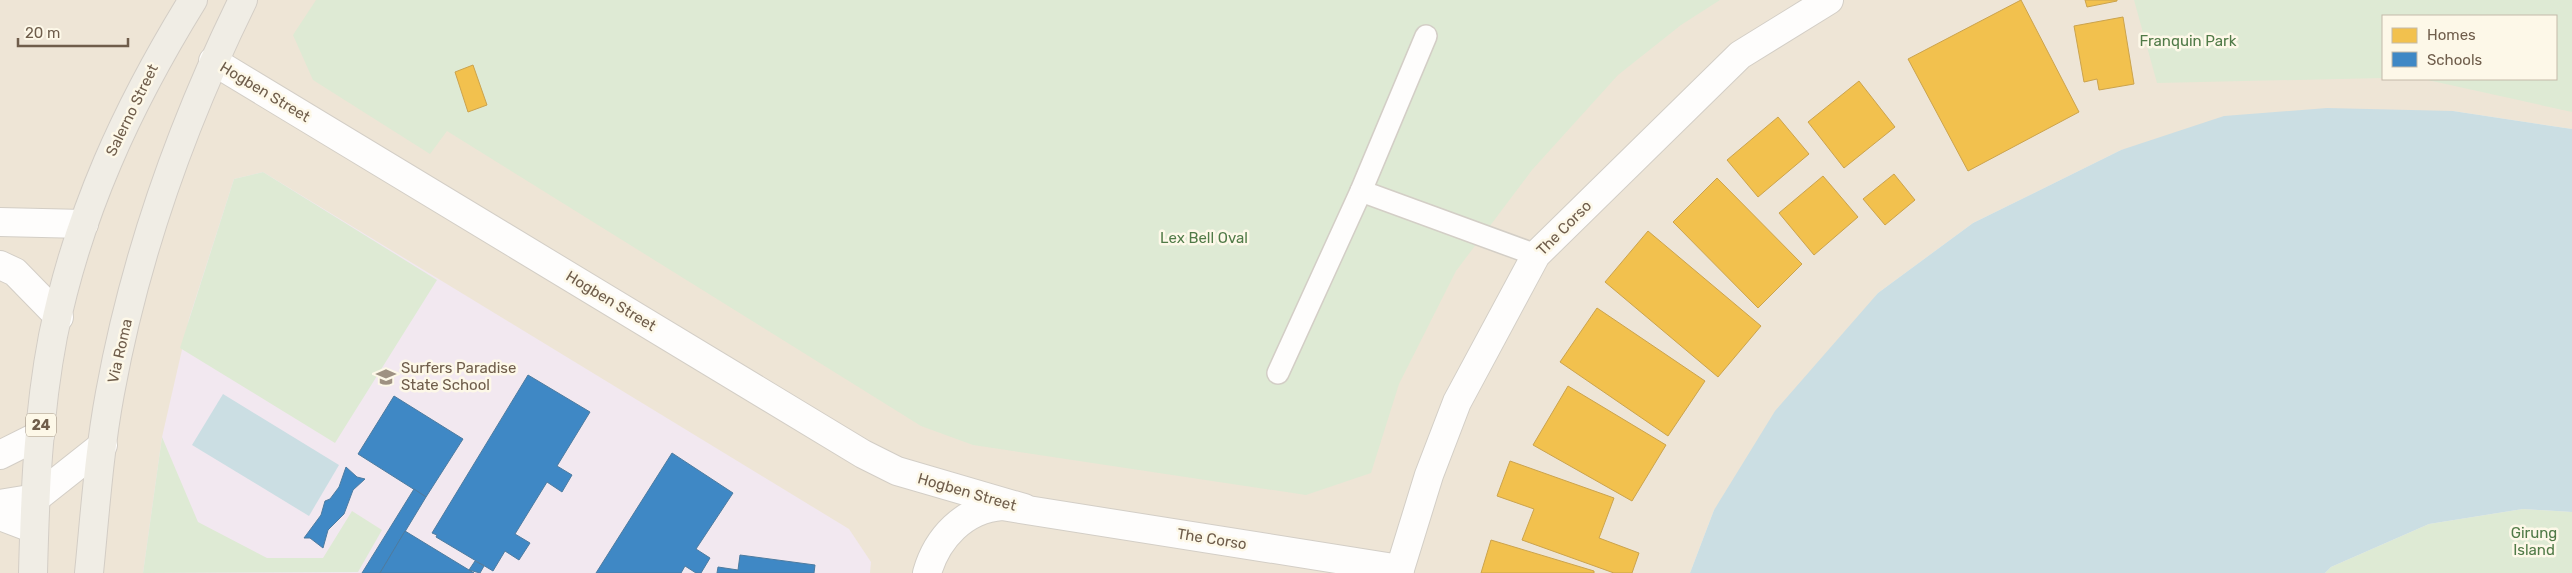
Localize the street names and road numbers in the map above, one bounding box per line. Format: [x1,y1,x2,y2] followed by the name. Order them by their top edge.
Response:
[217,58,313,126] street label: Hogben Street
[102,61,162,159] street label: Salerno Street
[1533,197,1595,259] street label: The Corso
[563,267,659,335] street label: Hogben Street
[104,317,136,385] street label: Via Roma
[26,414,56,436] road number: 24
[916,469,1019,515] street label: Hogben Street
[1176,525,1248,553] street label: The Corso

